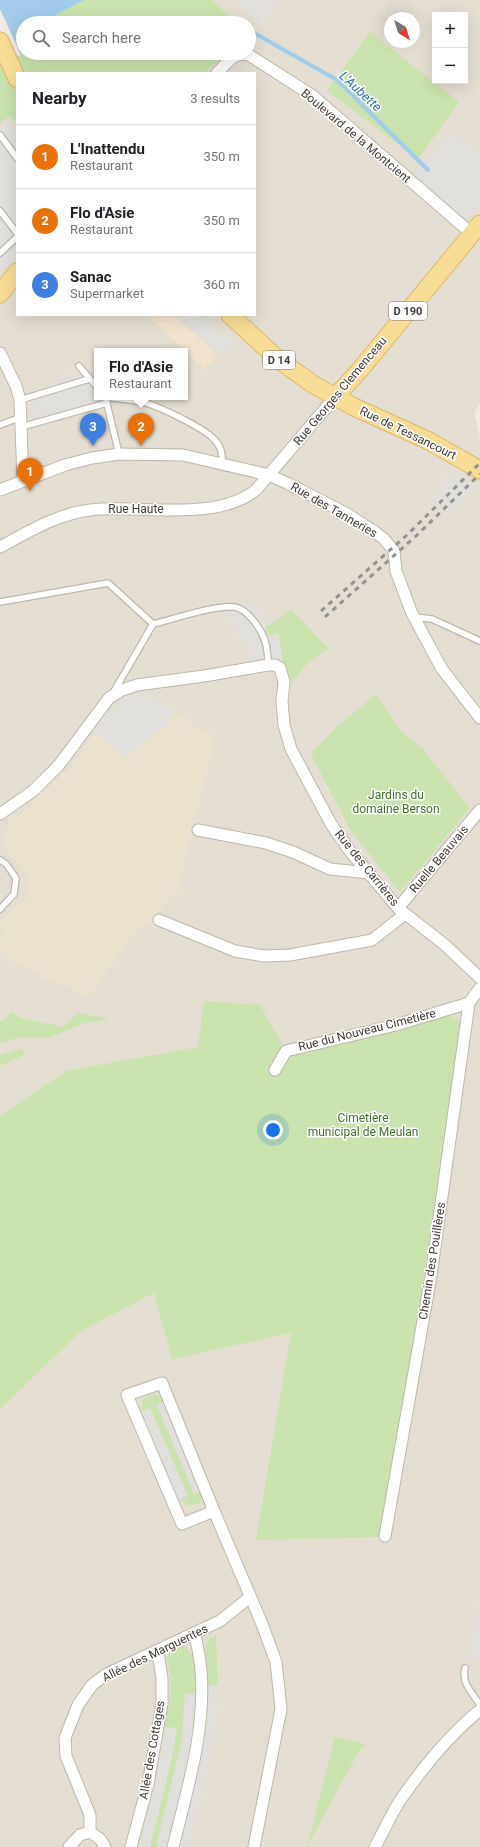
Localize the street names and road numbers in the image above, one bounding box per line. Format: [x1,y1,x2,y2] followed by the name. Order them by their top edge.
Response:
[298,86,414,186] street label: Boulevard de la Montcient
[389,302,427,320] road number: D 190
[290,334,390,448] street label: Rue Georges Clemenceau
[263,351,295,369] road number: D 14
[357,404,459,462] street label: Rue de Tessancourt
[288,480,380,540] street label: Rue des Tanneries
[108,502,164,516] street label: Rue Haute
[407,822,471,896] street label: Ruelle Beauvais
[332,827,402,909] street label: Rue des Carrières
[297,1006,437,1054] street label: Rue du Nouveau Cimetière
[416,1201,448,1321] street label: Chemin des Pouillères
[100,1621,210,1685] street label: Allée des Marguerites
[136,1700,168,1800] street label: Allée des Cottages

